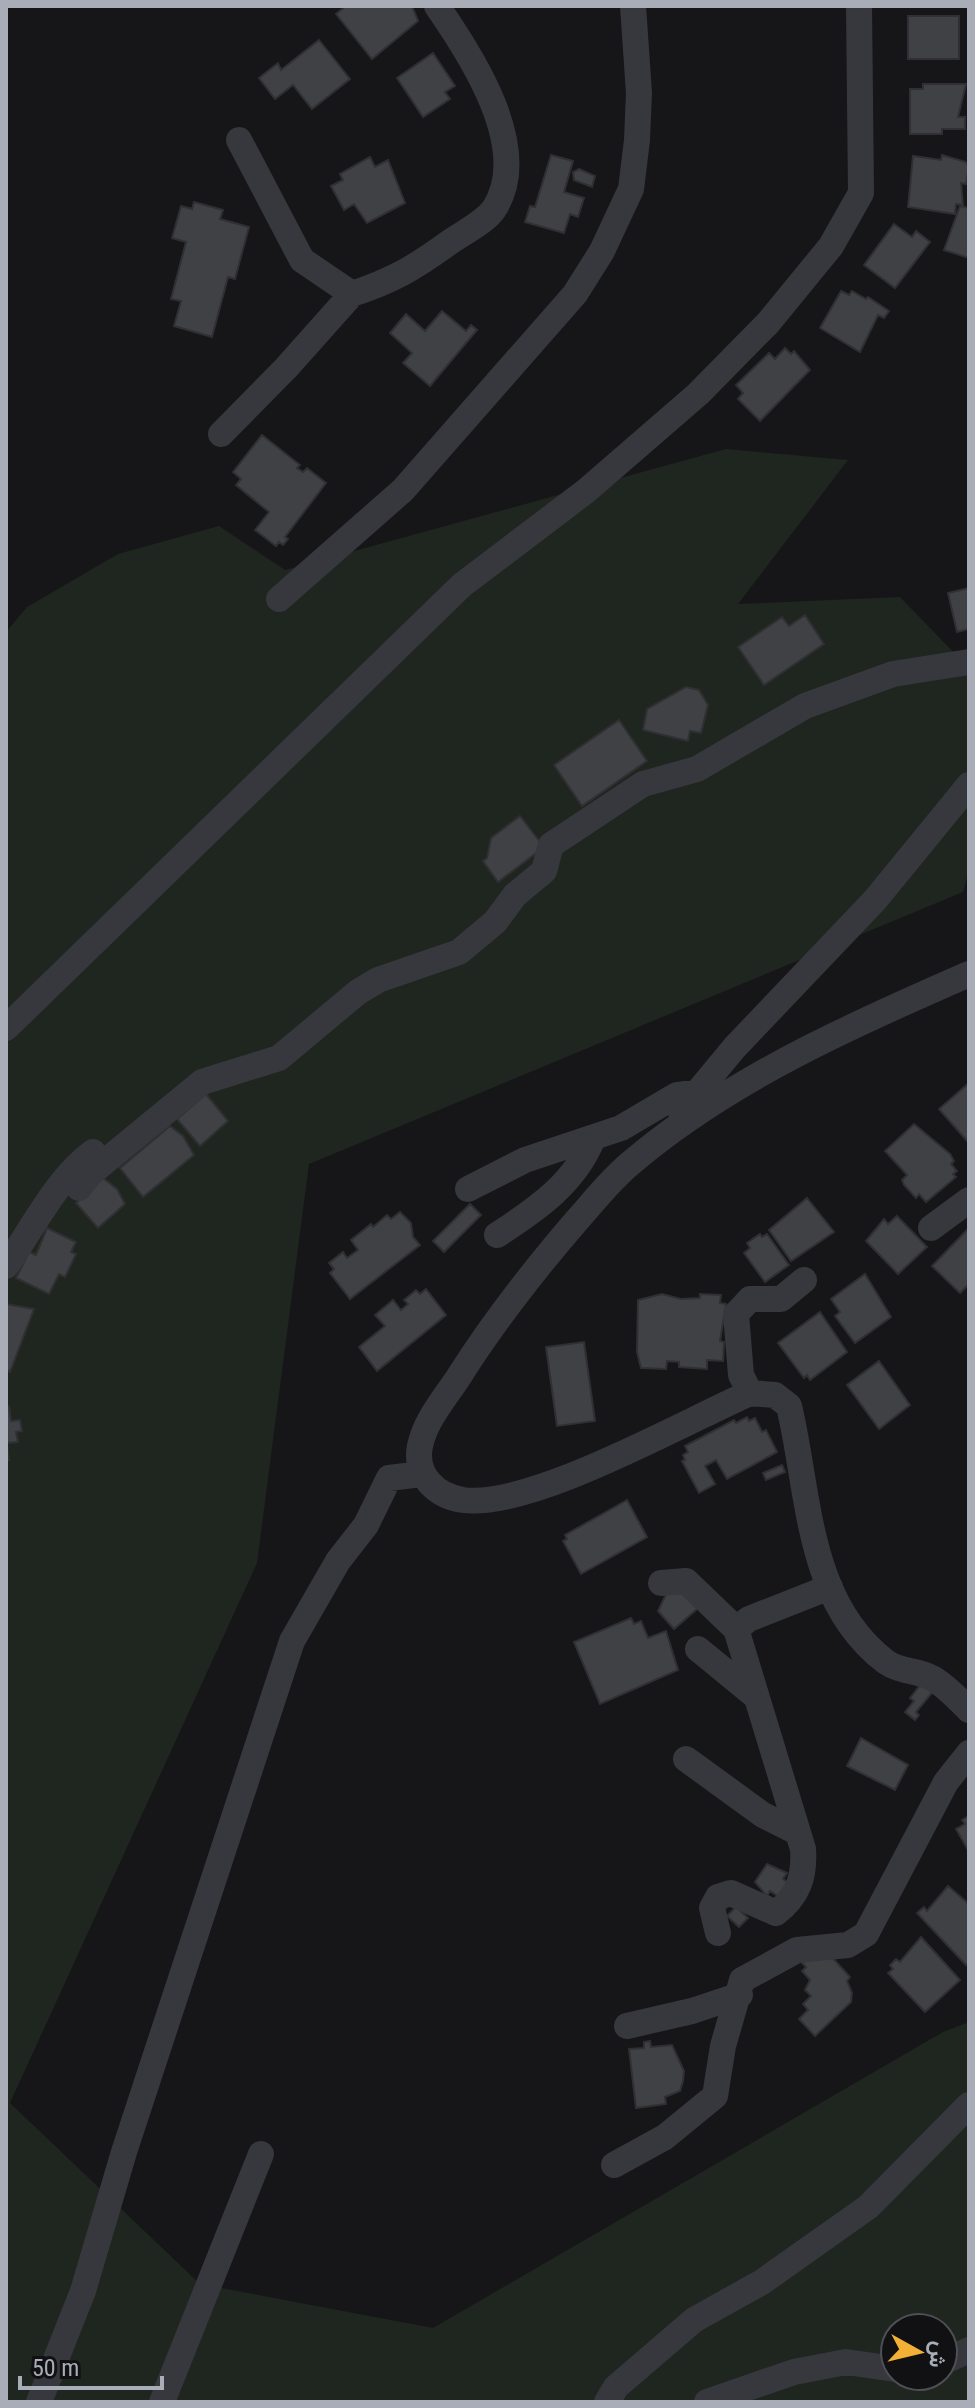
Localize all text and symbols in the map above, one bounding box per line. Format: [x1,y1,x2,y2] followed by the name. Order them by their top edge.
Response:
[879,2312,959,2392] north arrow
[20,2340,162,2390] scale bar
[923,2340,953,2370] text: ش
[32,2354,79,2382] text: 50 m

